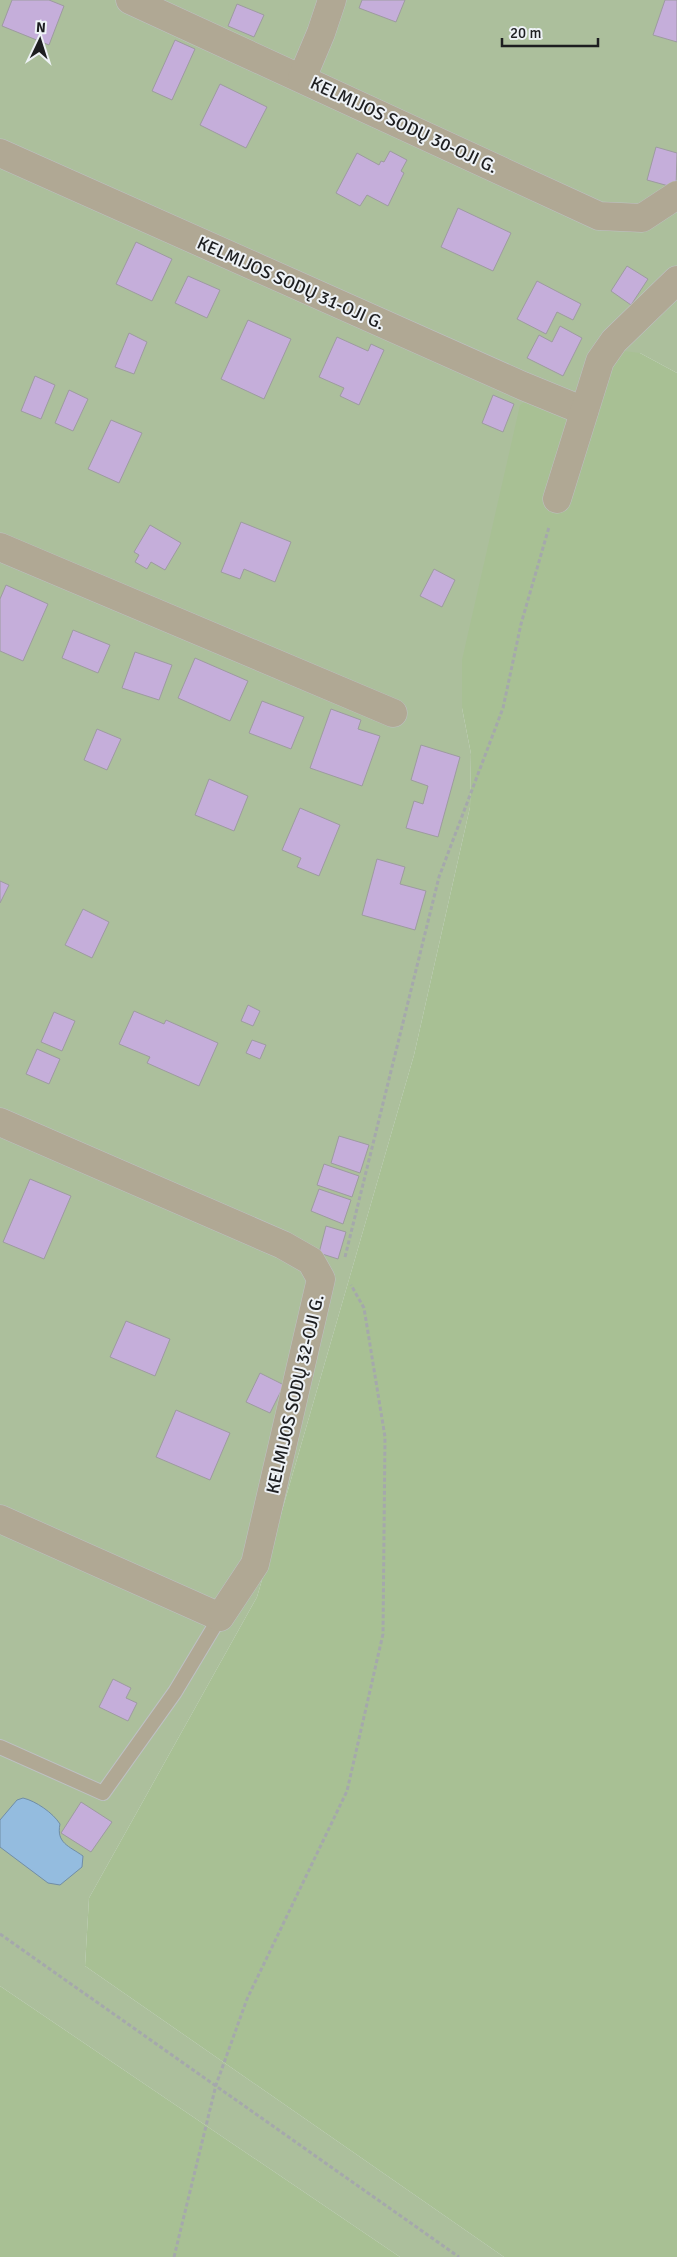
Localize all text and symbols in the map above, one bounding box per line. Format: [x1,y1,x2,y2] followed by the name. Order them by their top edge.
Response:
[15,15,65,65] north arrow
[502,15,598,47] scale bar
[35,19,46,36] text: N
[510,24,541,42] text: 20 m
[307,72,501,178] street label: KELMIJOS SODŲ 30-OJI G.
[194,232,388,334] street label: KELMIJOS SODŲ 31-OJI G.
[261,1292,329,1496] street label: KELMIJOS SODŲ 32-OJI G.

